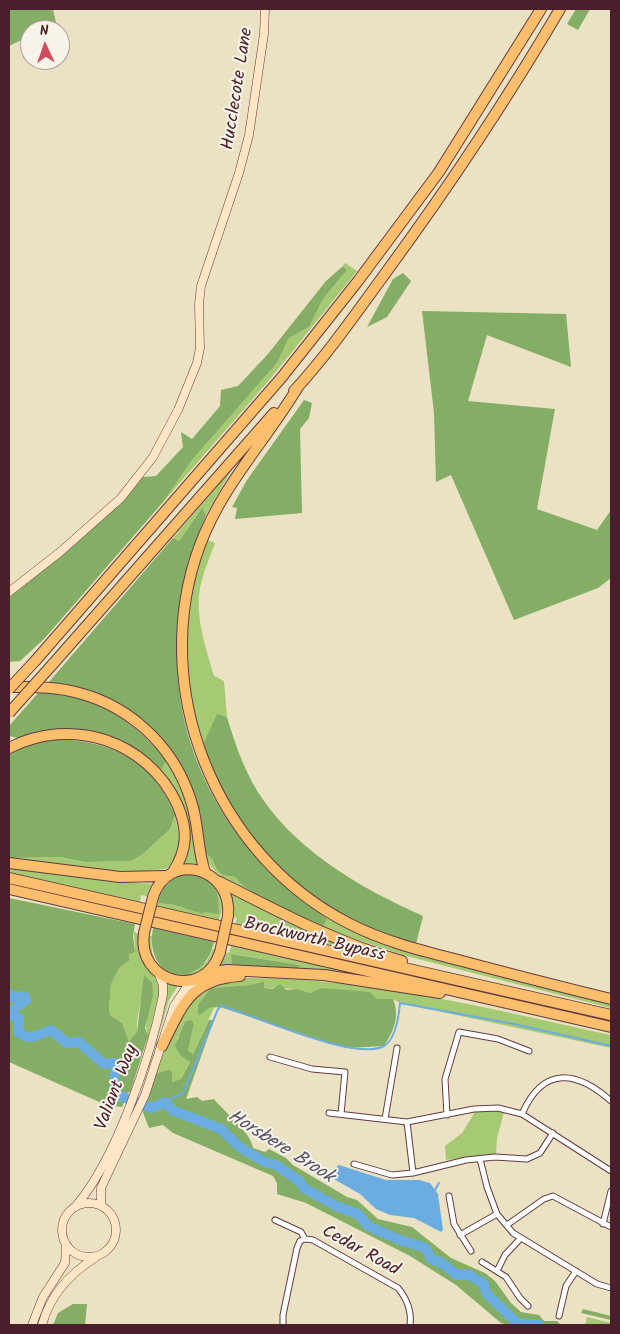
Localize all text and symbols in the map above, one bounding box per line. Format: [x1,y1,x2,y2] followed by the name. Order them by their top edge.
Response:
[20,20,70,70] north arrow
[39,20,49,42] text: N
[219,26,259,152] street label: Hucclecote Lane
[241,914,387,968] street label: Brockworth Bypass
[92,1042,144,1134] street label: Valiant Way
[223,1106,337,1190] water label: Horsbere Brook
[317,1222,403,1282] street label: Cedar Road

